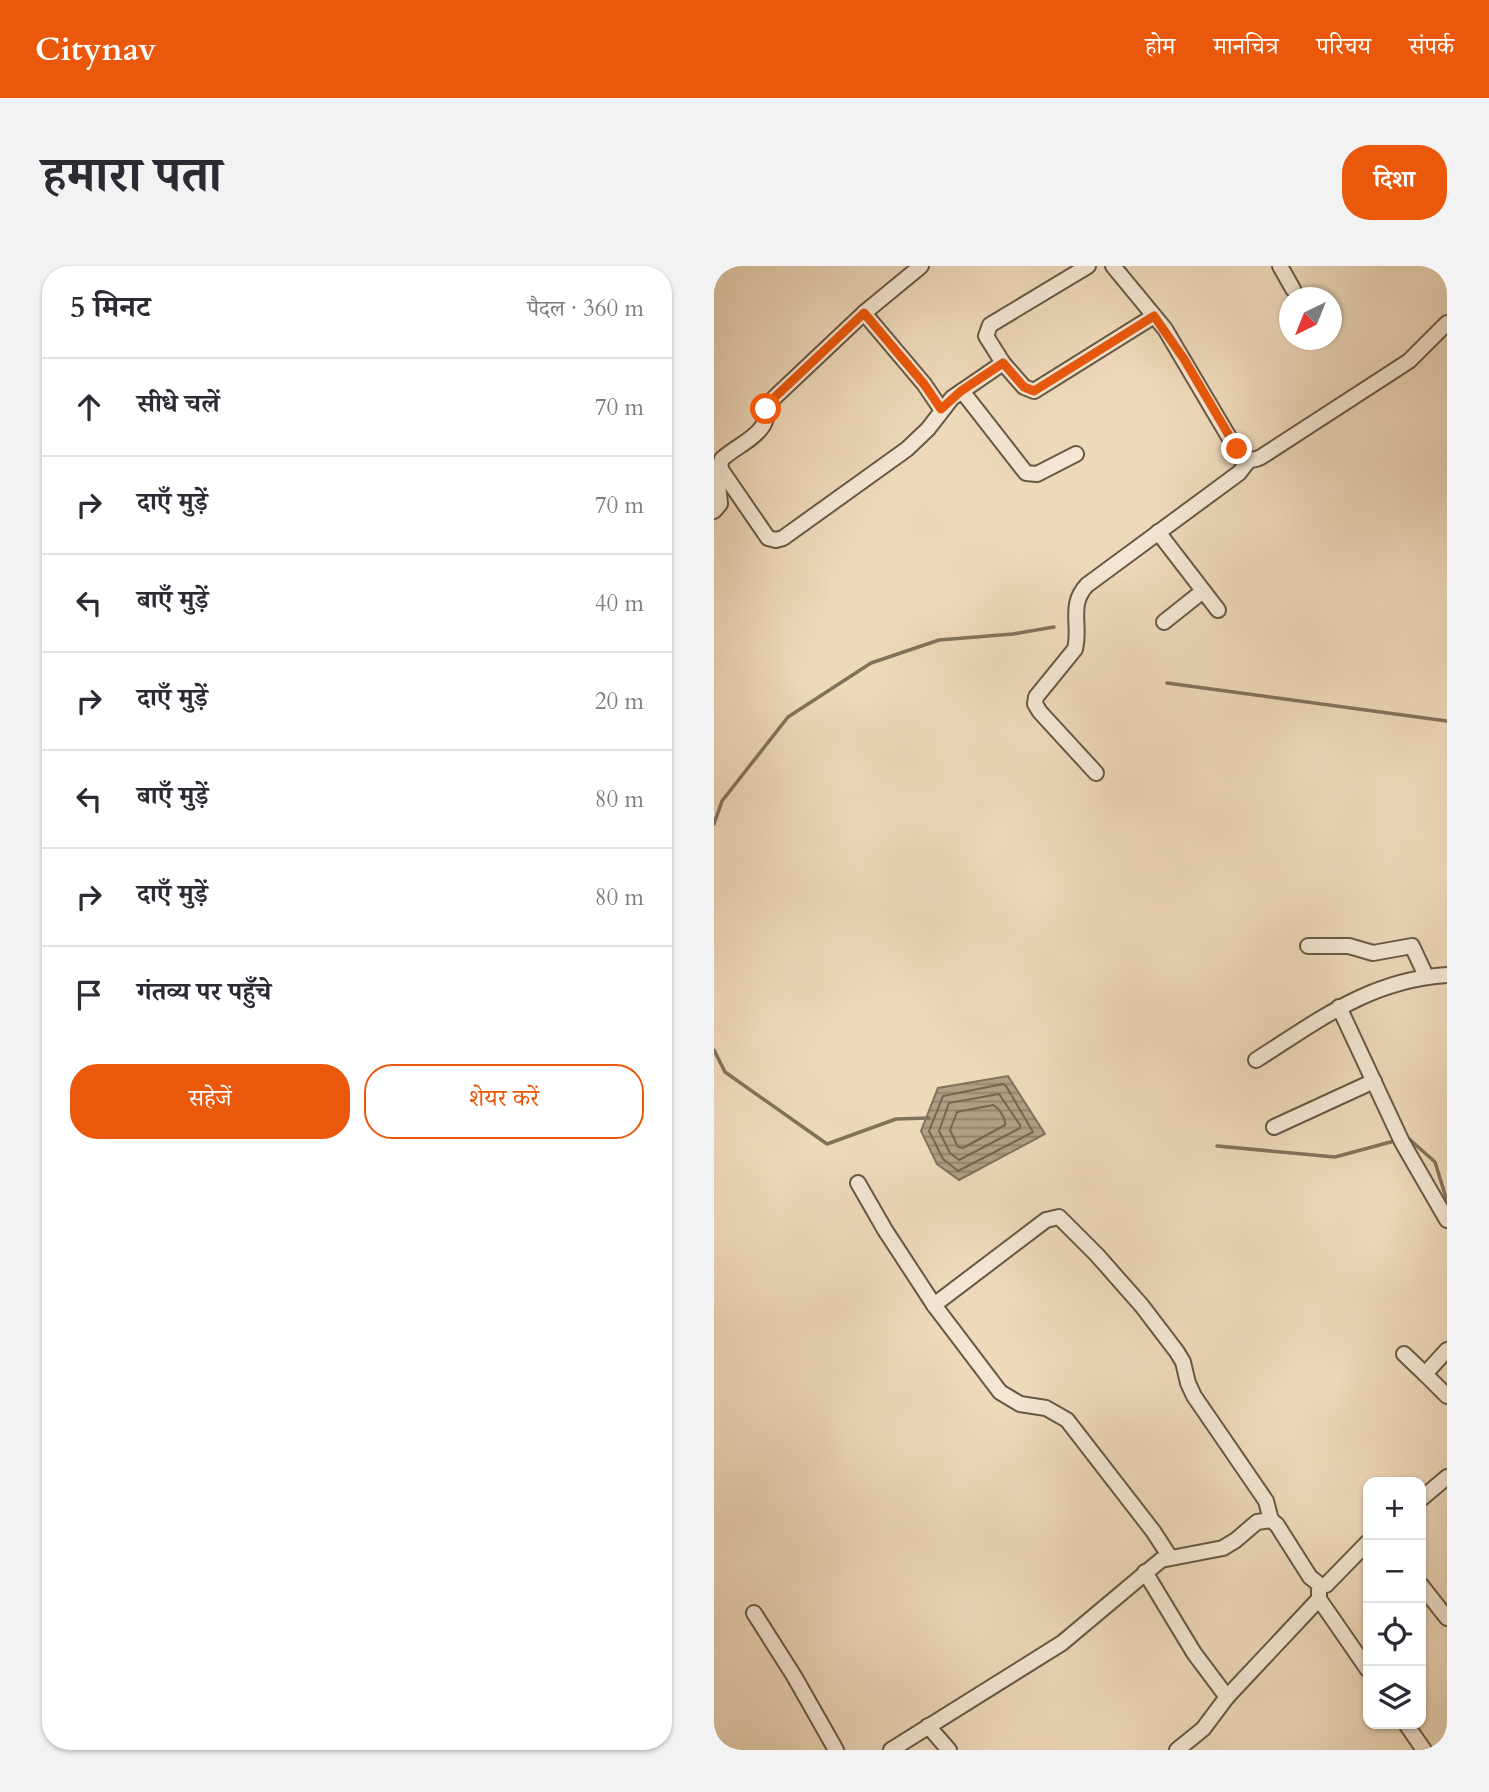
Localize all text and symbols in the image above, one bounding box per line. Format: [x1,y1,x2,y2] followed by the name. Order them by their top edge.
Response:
[35,27,156,72] text: Citynav
[1145,30,1175,63] text: होम
[1213,30,1279,63] text: मानचित्र
[1317,30,1371,63] text: परिचय
[1409,30,1454,63] text: संपर्क
[42,142,222,209] text: हमारा पता
[1342,145,1447,220] button: दिशा
[70,287,150,328] text: 5 मिनट
[1279,287,1342,350] north arrow
[527,293,644,324] text: पैदल · 360 m
[137,386,219,421] text: सीधे चलें
[70,388,108,426] icon: ahead
[595,392,644,423] text: 70 m
[750,393,781,424] route start
[1221,433,1252,464] route end
[137,484,208,519] text: दाएँ मुड़ें
[70,486,108,524] icon: right
[595,490,644,521] text: 70 m
[137,582,208,617] text: बाएँ मुड़ें
[70,584,108,622] icon: left
[595,588,644,619] text: 40 m
[137,680,208,715] text: दाएँ मुड़ें
[70,682,108,720] icon: right
[595,686,644,717] text: 20 m
[137,778,208,813] text: बाएँ मुड़ें
[70,780,108,818] icon: left
[595,784,644,815] text: 80 m
[137,876,208,911] text: दाएँ मुड़ें
[70,878,108,916] icon: right
[595,882,644,913] text: 80 m
[137,974,271,1009] text: गंतव्य पर पहुँचे
[70,976,108,1014] icon: arrive
[70,1064,350,1139] button: सहेजें
[364,1064,644,1139] button: शेयर करें
[1363,1477,1426,1729] map controls
[1363,1477,1426,1540] button: +
[1363,1540,1426,1603] button: −
[1363,1603,1426,1666] button: locate
[1363,1666,1426,1729] button: layers

